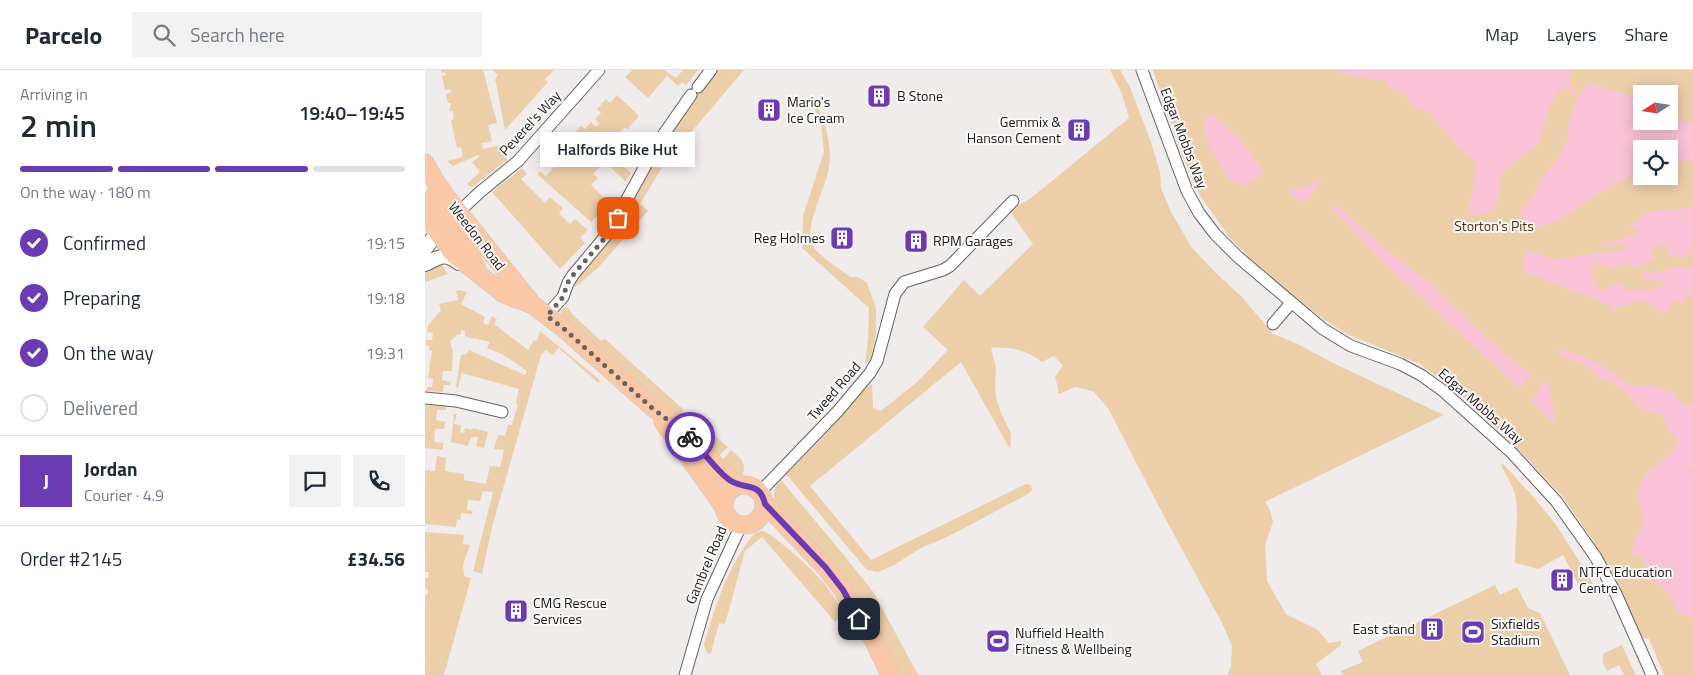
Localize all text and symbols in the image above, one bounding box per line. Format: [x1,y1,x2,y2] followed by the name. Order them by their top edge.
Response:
[132,12,482,57] search box
[25,17,102,53] text: Parcelo
[190,20,285,49] text: Search here
[150,21,178,49] icon: search
[1485,21,1519,48] text: Map
[1547,21,1596,48] text: Layers
[1624,21,1668,48] text: Share
[20,82,88,106] text: Arriving in
[866,83,892,109] building icon: B Stone
[1156,84,1213,191] street label: Edgar Mobbs Way
[494,85,566,160] street label: Peverel's Way
[897,85,943,106] place label: B Stone
[1633,85,1677,130] north arrow
[1633,85,1678,185] map controls
[787,91,845,128] place label: Mario's Ice Cream
[756,97,782,123] building icon: Mario's Ice Cream
[299,98,405,127] text: 19:40–19:45
[20,101,97,149] text: 2 min
[967,111,1061,148] place label: Gemmix & Hanson Cement
[1066,117,1092,143] building icon: Gemmix & Hanson Cement
[541,133,695,168] callout: Halfords Bike Hut
[557,137,678,161] text: Halfords Bike Hut
[1633,140,1678,185] button: locate
[20,180,151,204] text: On the way · 180 m
[444,197,511,274] street label: Weedon Road
[597,197,639,239] pin
[604,204,632,232] icon: bag
[1454,215,1534,236] park label: Storton's Pits
[829,225,855,251] building icon: Reg Holmes
[754,227,825,248] place label: Reg Holmes
[63,228,146,257] text: Confirmed
[903,228,929,254] building icon: RPM Garages
[20,229,48,257] icon: check
[933,230,1013,251] place label: RPM Garages
[366,231,405,255] text: 19:15
[63,283,140,312] text: Preparing
[20,284,48,312] icon: check
[366,286,405,310] text: 19:18
[63,338,154,367] text: On the way
[20,339,48,367] icon: check
[366,341,405,365] text: 19:31
[802,357,865,425] street label: Tweed Road
[1434,363,1529,449] street label: Edgar Mobbs Way
[63,393,138,422] text: Delivered
[665,412,715,462] courier
[676,423,704,451] icon: bike
[84,454,137,483] text: Jordan
[289,455,341,507] button: chat
[353,455,405,507] button: phone
[43,466,49,495] text: J
[84,483,164,507] text: Courier · 4.9
[680,522,731,607] street label: Gambrel Road
[20,544,122,573] text: Order #2145
[347,544,405,573] text: £34.56
[1579,561,1672,598] place label: NTFC Education Centre
[1549,567,1575,593] building icon: NTFC Education Centre
[533,592,607,629] place label: CMG Rescue Services
[503,598,529,624] building icon: CMG Rescue Services
[838,598,880,640] pin
[845,605,873,633] icon: home
[1491,613,1540,650] place label: Sixfields Stadium
[1419,616,1445,642] building icon: East stand
[1352,618,1415,639] place label: East stand
[1460,619,1486,645] sports icon: Sixfields Stadium
[1015,622,1132,659] place label: Nuffield Health Fitness & Wellbeing
[985,628,1011,654] sports icon: Nuffield Health Fitness & Wellbeing

